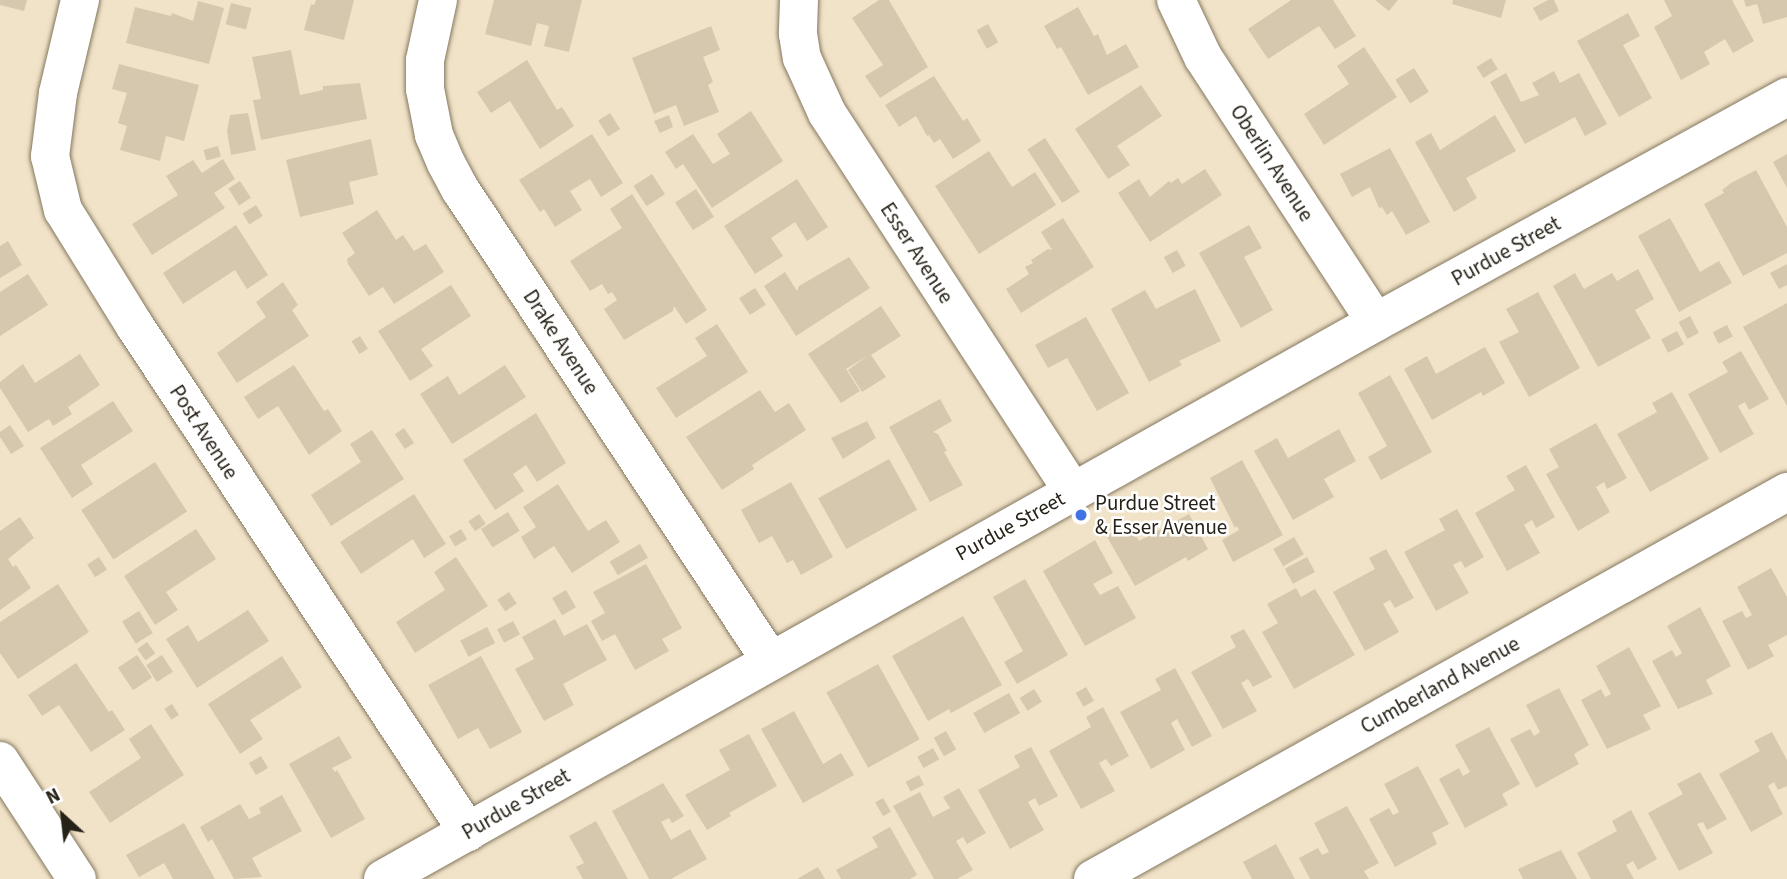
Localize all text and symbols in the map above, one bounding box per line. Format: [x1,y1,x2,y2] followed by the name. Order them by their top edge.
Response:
[1225,100,1319,226] street label: Oberlin Avenue
[875,198,959,308] street label: Esser Avenue
[1447,211,1565,291] street label: Purdue Street
[518,285,604,399] street label: Drake Avenue
[164,380,244,484] street label: Post Avenue
[951,486,1069,566] street label: Purdue Street
[1095,490,1227,540] place label: Purdue Street & Esser Avenue
[1073,507,1089,523] marker: Purdue Street & Esser Avenue
[1356,631,1524,739] street label: Cumberland Avenue
[457,763,575,845] street label: Purdue Street
[28,781,98,851] north arrow
[41,782,65,812] text: N

